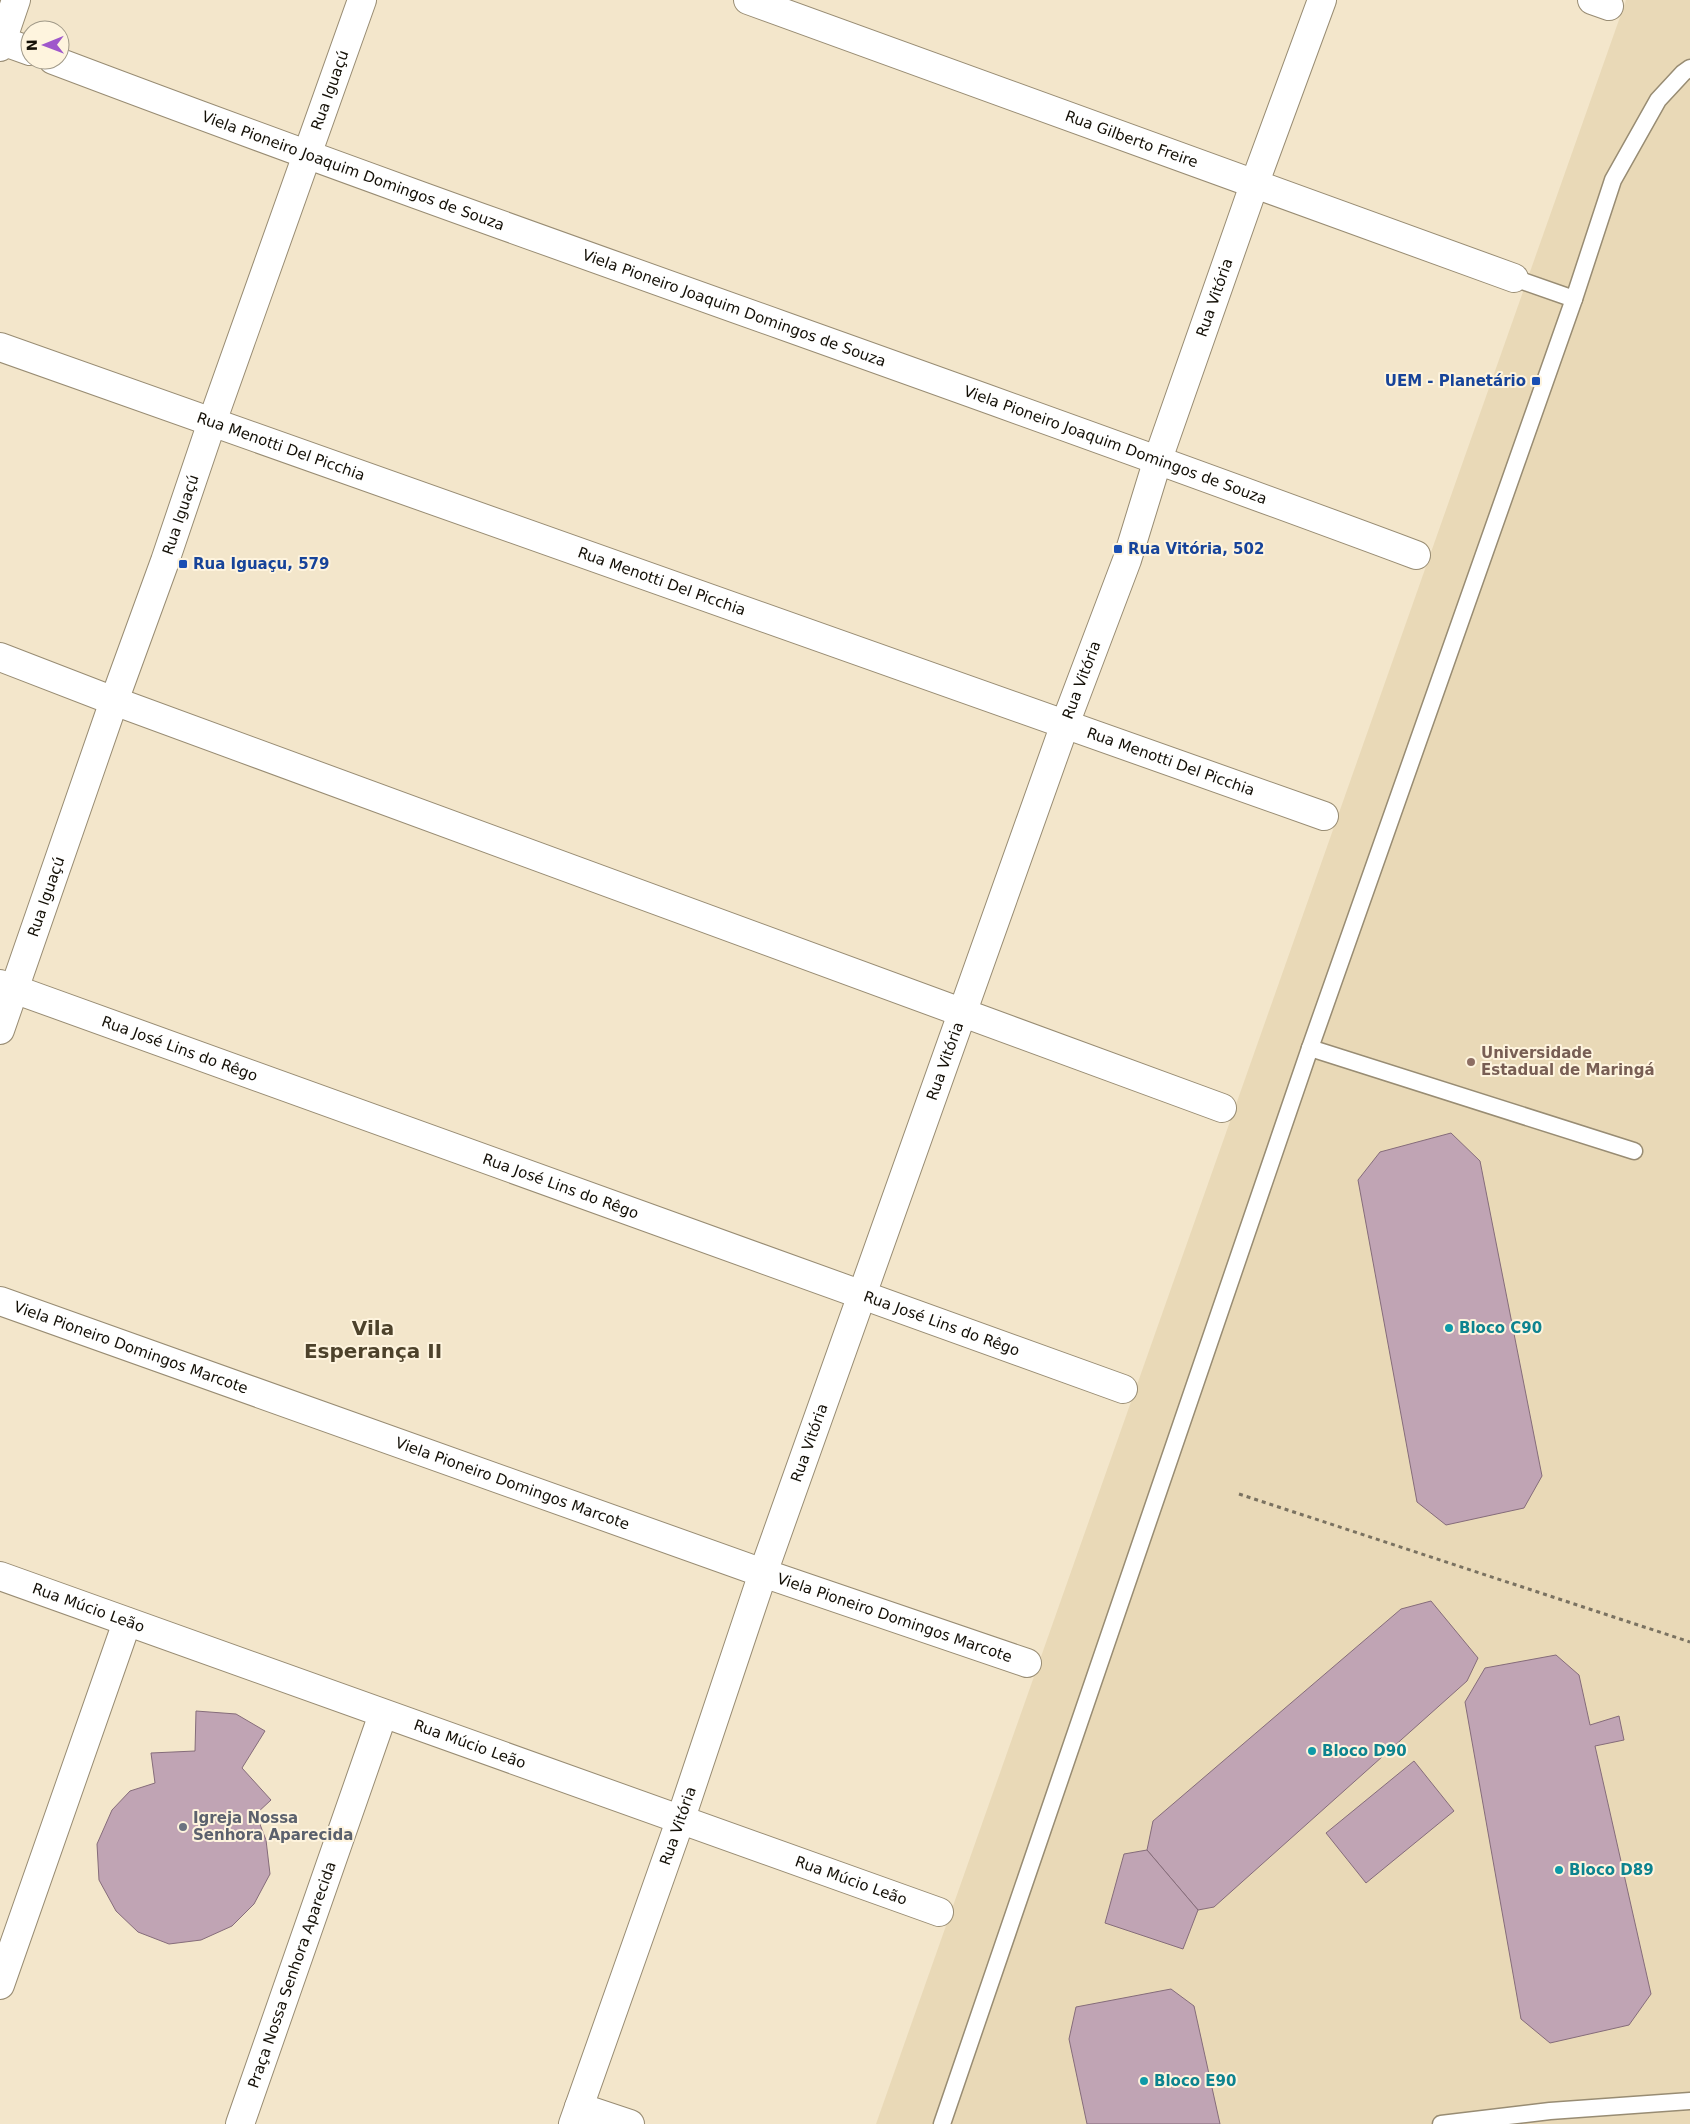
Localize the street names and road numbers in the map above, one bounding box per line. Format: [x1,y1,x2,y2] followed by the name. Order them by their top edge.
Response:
[307,48,352,133] street label: Rua Iguaçú
[199,107,507,234] street label: Viela Pioneiro Joaquim Domingos de Souza
[1063,107,1200,172] street label: Rua Gilberto Freire
[580,246,888,371] street label: Viela Pioneiro Joaquim Domingos de Souza
[1193,256,1237,339] street label: Rua Vitória
[961,382,1269,508] street label: Viela Pioneiro Joaquim Domingos de Souza
[195,408,367,485] street label: Rua Menotti Del Picchia
[159,472,203,557] street label: Rua Iguaçú
[575,543,748,619] street label: Rua Menotti Del Picchia
[1059,638,1105,722] street label: Rua Vitória
[1084,724,1257,800] street label: Rua Menotti Del Picchia
[24,854,68,939] street label: Rua Iguaçú
[99,1012,260,1085] street label: Rua José Lins do Rêgo
[923,1020,967,1103] street label: Rua Vitória
[480,1150,641,1223] street label: Rua José Lins do Rêgo
[861,1287,1022,1360] street label: Rua José Lins do Rêgo
[11,1298,250,1398] street label: Viela Pioneiro Domingos Marcote
[787,1401,832,1484] street label: Rua Vitória
[393,1434,632,1534] street label: Viela Pioneiro Domingos Marcote
[775,1569,1014,1666] street label: Viela Pioneiro Domingos Marcote
[30,1579,147,1636] street label: Rua Múcio Leão
[411,1716,528,1772] street label: Rua Múcio Leão
[656,1784,700,1868] street label: Rua Vitória
[793,1852,910,1909] street label: Rua Múcio Leão
[244,1859,340,2091] street label: Praça Nossa Senhora Aparecida

